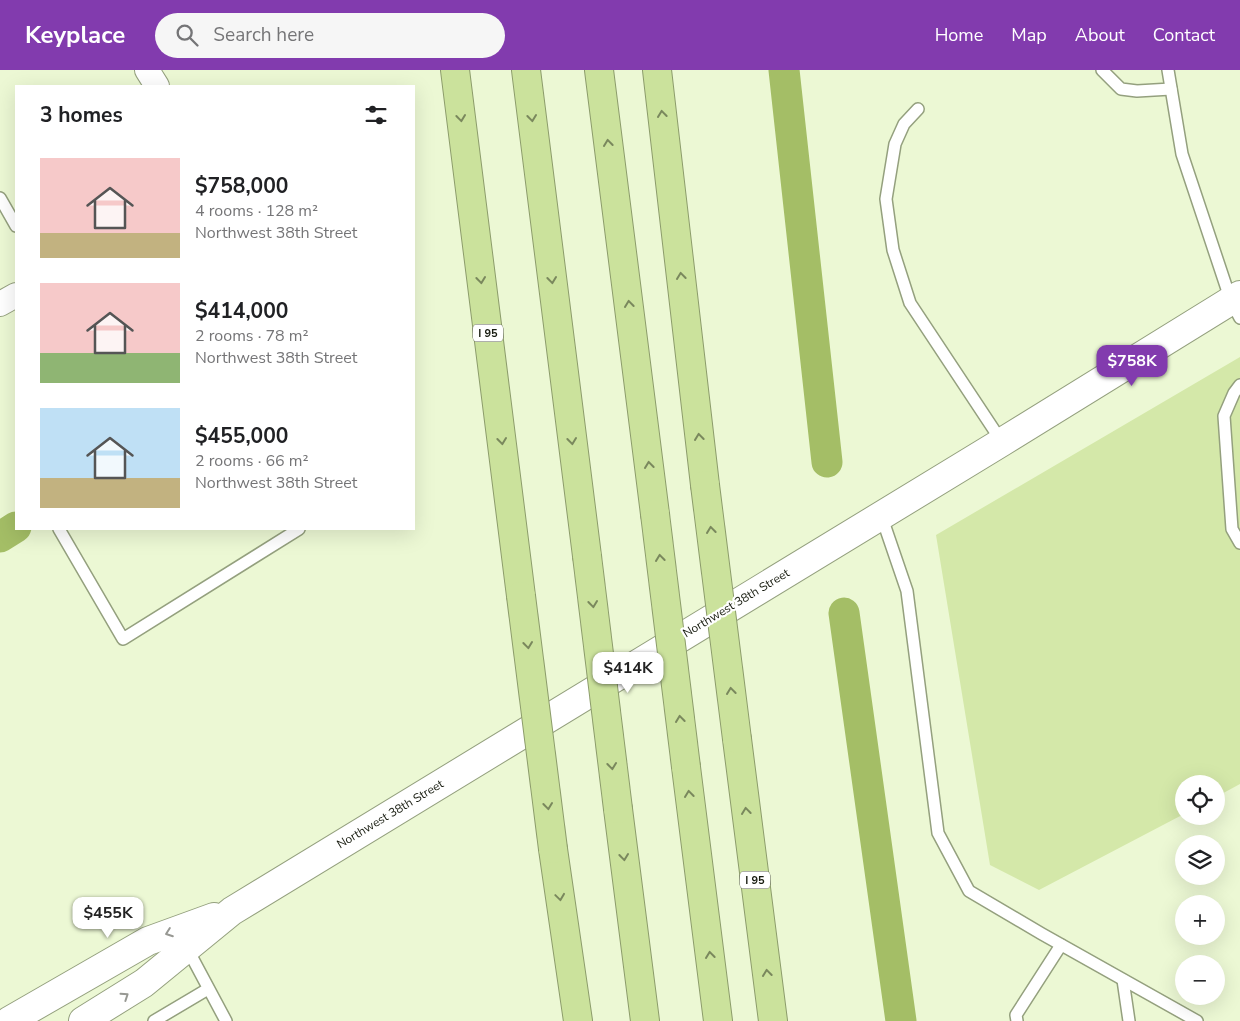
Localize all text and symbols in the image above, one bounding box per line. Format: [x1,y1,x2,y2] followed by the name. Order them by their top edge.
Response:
[155,13,505,58] search box
[25,19,125,51] text: Keyplace
[173,21,201,49] icon: search
[213,22,314,48] text: Search here
[935,23,983,47] text: Home
[1011,23,1047,47] text: Map
[1075,23,1125,47] text: About
[1153,23,1215,47] text: Contact
[40,101,123,129] text: 3 homes
[362,101,390,129] icon: filters
[657,110,668,118] one-way arrow
[455,115,466,123] one-way arrow
[526,115,537,123] one-way arrow
[603,138,614,146] one-way arrow
[195,172,288,200] text: $758,000
[80,178,140,238] icon: home
[195,200,318,222] text: 4 rooms · 128 m²
[195,222,357,244] text: Northwest 38th Street
[676,271,687,279] one-way arrow
[475,276,486,284] one-way arrow
[546,276,557,284] one-way arrow
[195,297,288,325] text: $414,000
[624,300,635,308] one-way arrow
[80,303,140,363] icon: home
[473,324,503,342] road number: I 95
[195,325,308,347] text: 2 rooms · 78 m²
[1097,344,1167,387] pin: $758K
[195,347,357,369] text: Northwest 38th Street
[1107,350,1157,372] text: $758K
[195,422,288,450] text: $455,000
[80,428,140,488] icon: home
[694,433,705,441] one-way arrow
[496,437,507,445] one-way arrow
[566,437,577,445] one-way arrow
[195,450,308,472] text: 2 rooms · 66 m²
[644,461,655,469] one-way arrow
[195,472,357,494] text: Northwest 38th Street
[706,526,716,534] one-way arrow
[655,553,666,561] one-way arrow
[680,564,793,641] street label: Northwest 38th Street
[587,600,597,609] one-way arrow
[522,640,532,649] one-way arrow
[593,652,663,694] pin: $414K
[603,657,653,679] text: $414K
[726,687,737,695] one-way arrow
[675,715,686,723] one-way arrow
[606,762,617,770] one-way arrow
[334,775,447,852] street label: Northwest 38th Street
[1175,775,1225,1005] map controls
[1175,775,1225,825] button: locate
[684,790,695,798] one-way arrow
[542,802,553,810] one-way arrow
[741,807,752,815] one-way arrow
[1175,835,1225,885] button: layers
[618,853,629,861] one-way arrow
[740,872,770,888] road number: I 95
[555,893,565,901] one-way arrow
[1175,895,1225,945] button: +
[73,896,143,939] pin: $455K
[83,902,133,924] text: $455K
[166,927,174,937] one-way arrow
[705,951,716,959] one-way arrow
[1175,955,1225,1005] button: −
[762,968,773,976] one-way arrow
[119,993,129,1002] one-way arrow

